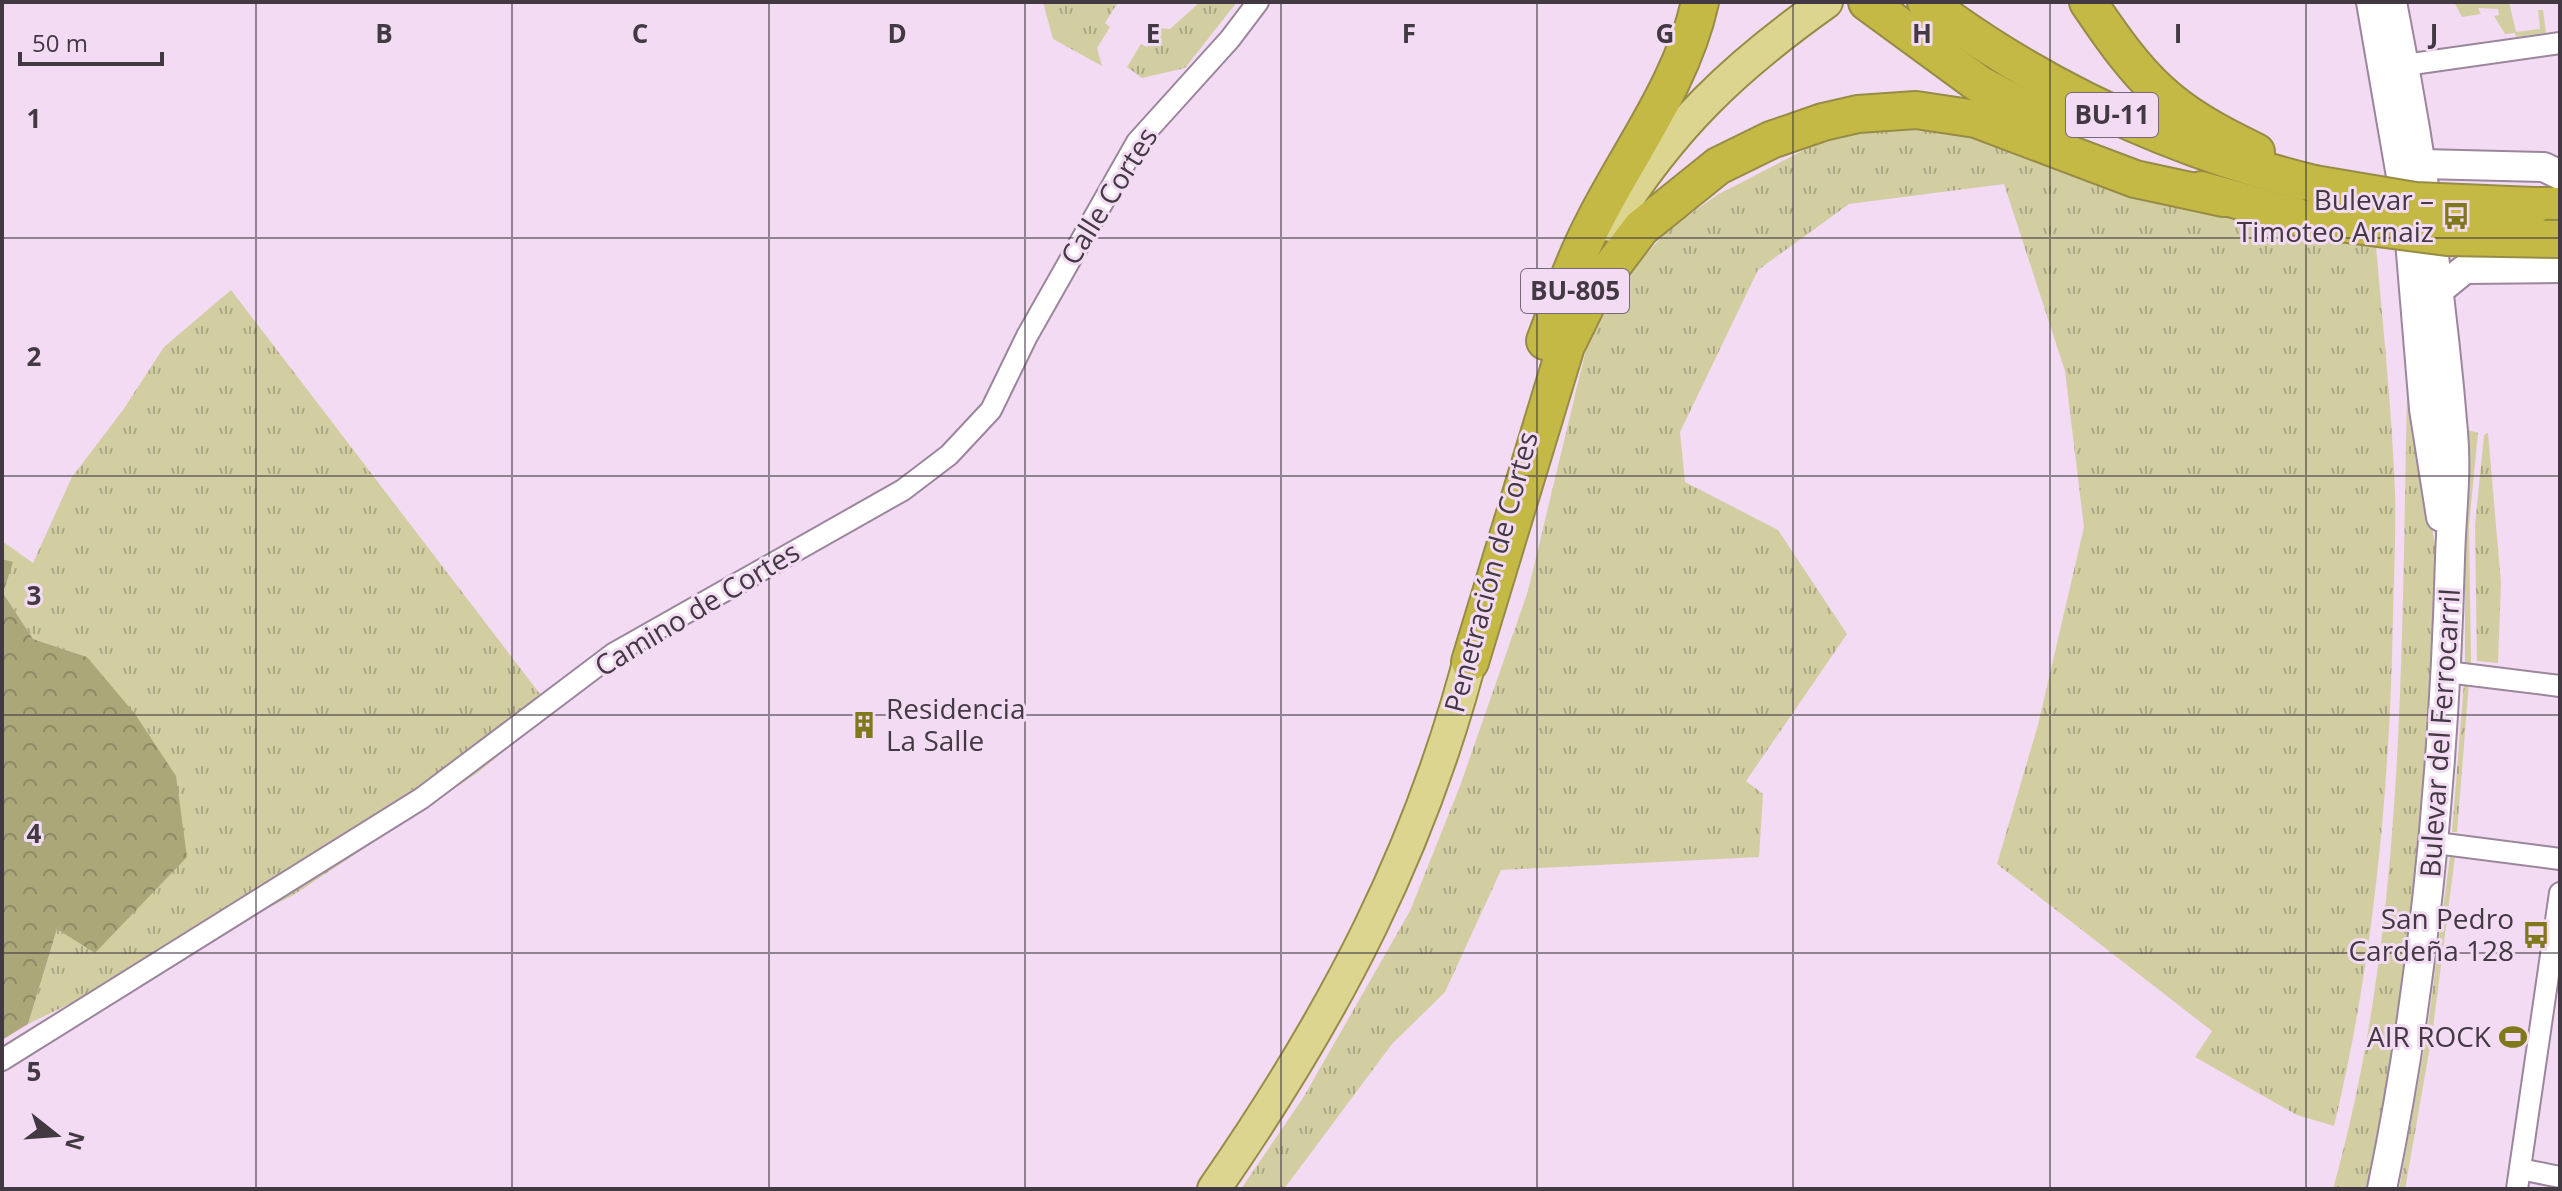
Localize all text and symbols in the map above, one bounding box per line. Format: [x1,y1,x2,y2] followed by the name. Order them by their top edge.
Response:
[375,15,393,51] text: B
[632,15,648,51] text: C
[887,15,907,51] text: D
[1146,15,1160,51] text: E
[1402,15,1416,51] text: F
[1656,15,1674,51] text: G
[1912,15,1932,51] text: H
[2174,15,2182,51] text: I
[2428,15,2438,51] text: J
[20,16,162,66] scale bar
[32,26,88,59] text: 50 m
[2066,93,2158,137] road number: BU-11
[27,100,41,136] text: 1
[1051,120,1165,271] street label: Calle Cortes
[2237,180,2434,250] place label: Bulevar – Timoteo Arnaiz
[2441,201,2471,231] bus stop icon: Bulevar – Timoteo Arnaiz
[1521,269,1629,313] road number: BU-805
[27,338,42,374] text: 2
[1434,427,1546,716] street label: Penetración de Cortes
[587,532,806,684] street label: Camino de Cortes
[27,577,41,613] text: 3
[2410,587,2468,879] street label: Bulevar del Ferrocarril
[886,689,1025,759] place label: Residencia La Salle
[849,710,879,740] building icon: Residencia La Salle
[27,815,42,851] text: 4
[2348,899,2514,969] place label: San Pedro Cardeña 128
[2521,920,2551,950] bus stop icon: San Pedro Cardeña 128
[2367,1017,2492,1055] place label: AIR ROCK
[2498,1022,2528,1052] sports icon: AIR ROCK
[27,1053,41,1089] text: 5
[16,1095,96,1175] north arrow
[59,1128,93,1154] text: N

